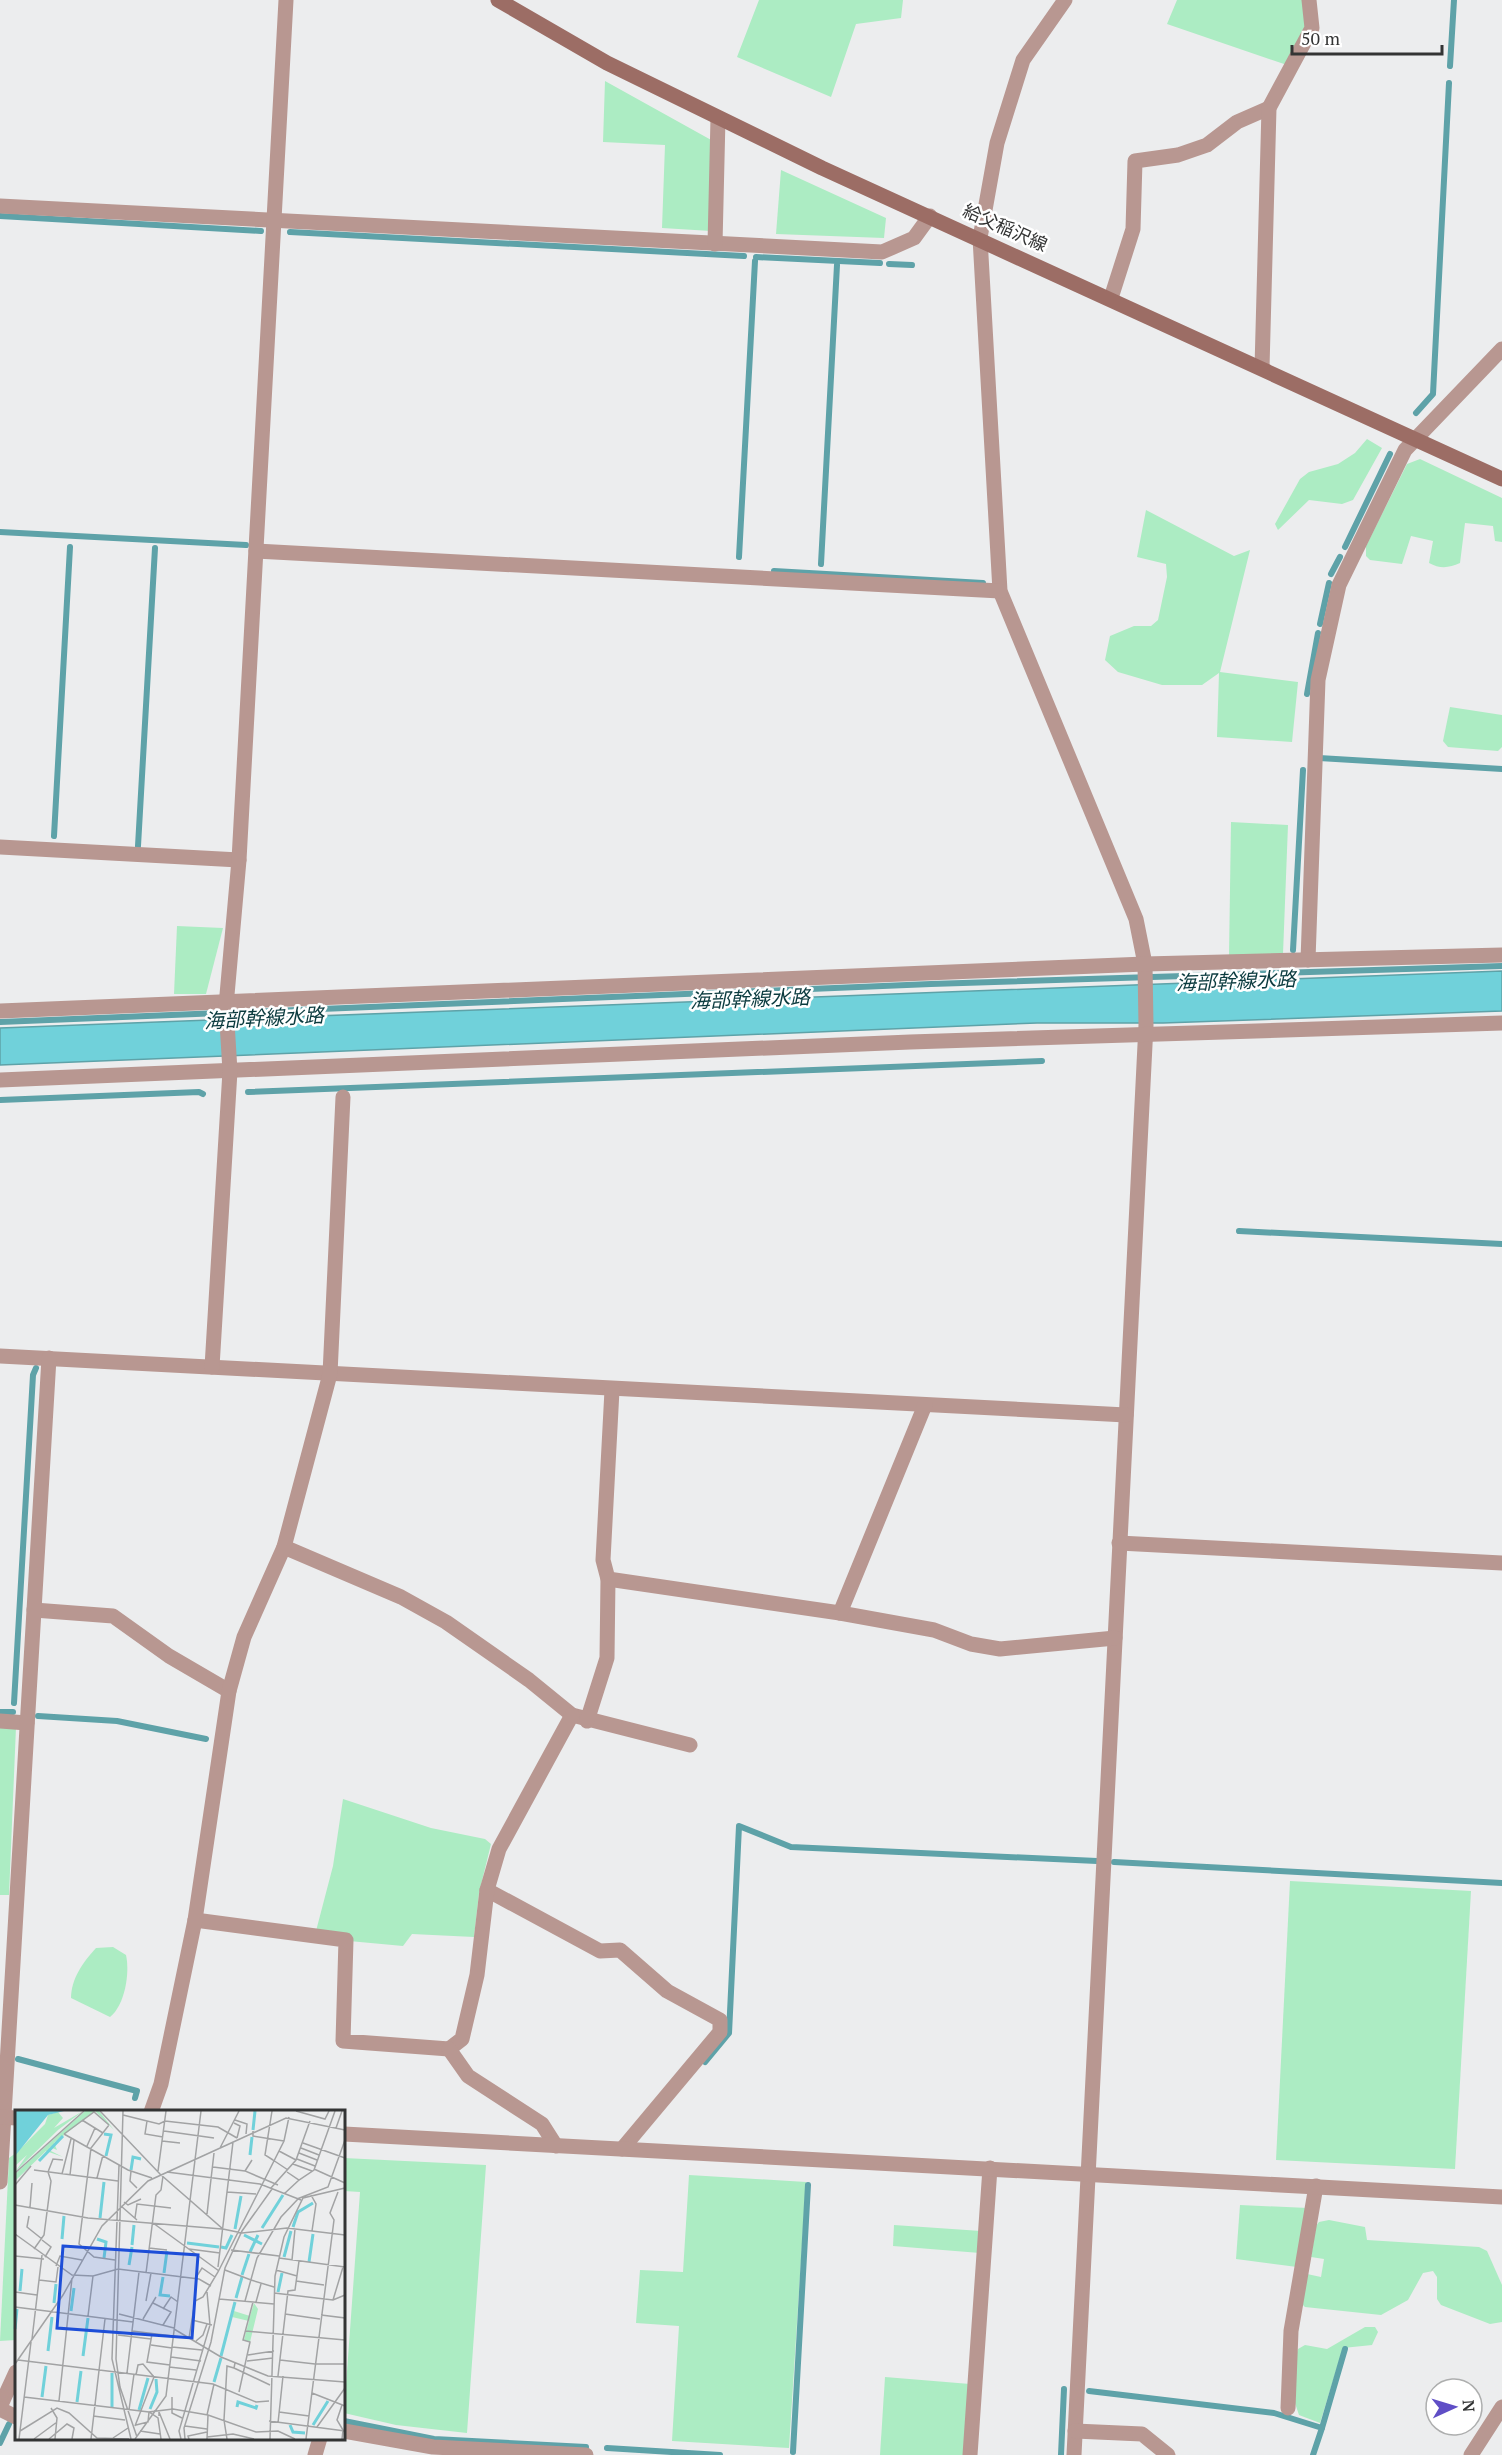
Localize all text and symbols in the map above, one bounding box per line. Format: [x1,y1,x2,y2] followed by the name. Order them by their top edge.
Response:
[1292,18,1442,56] scale bar
[1301,26,1341,50] text: 50 m
[959,198,1051,256] street label: 給父稲沢線
[1176,965,1298,996] water label: 海部幹線水路
[690,983,812,1014] water label: 海部幹線水路
[203,1001,327,1034] water label: 海部幹線水路
[15,2110,345,2440] inset map
[1424,2377,1484,2437] north arrow
[1458,2399,1480,2413] text: N

